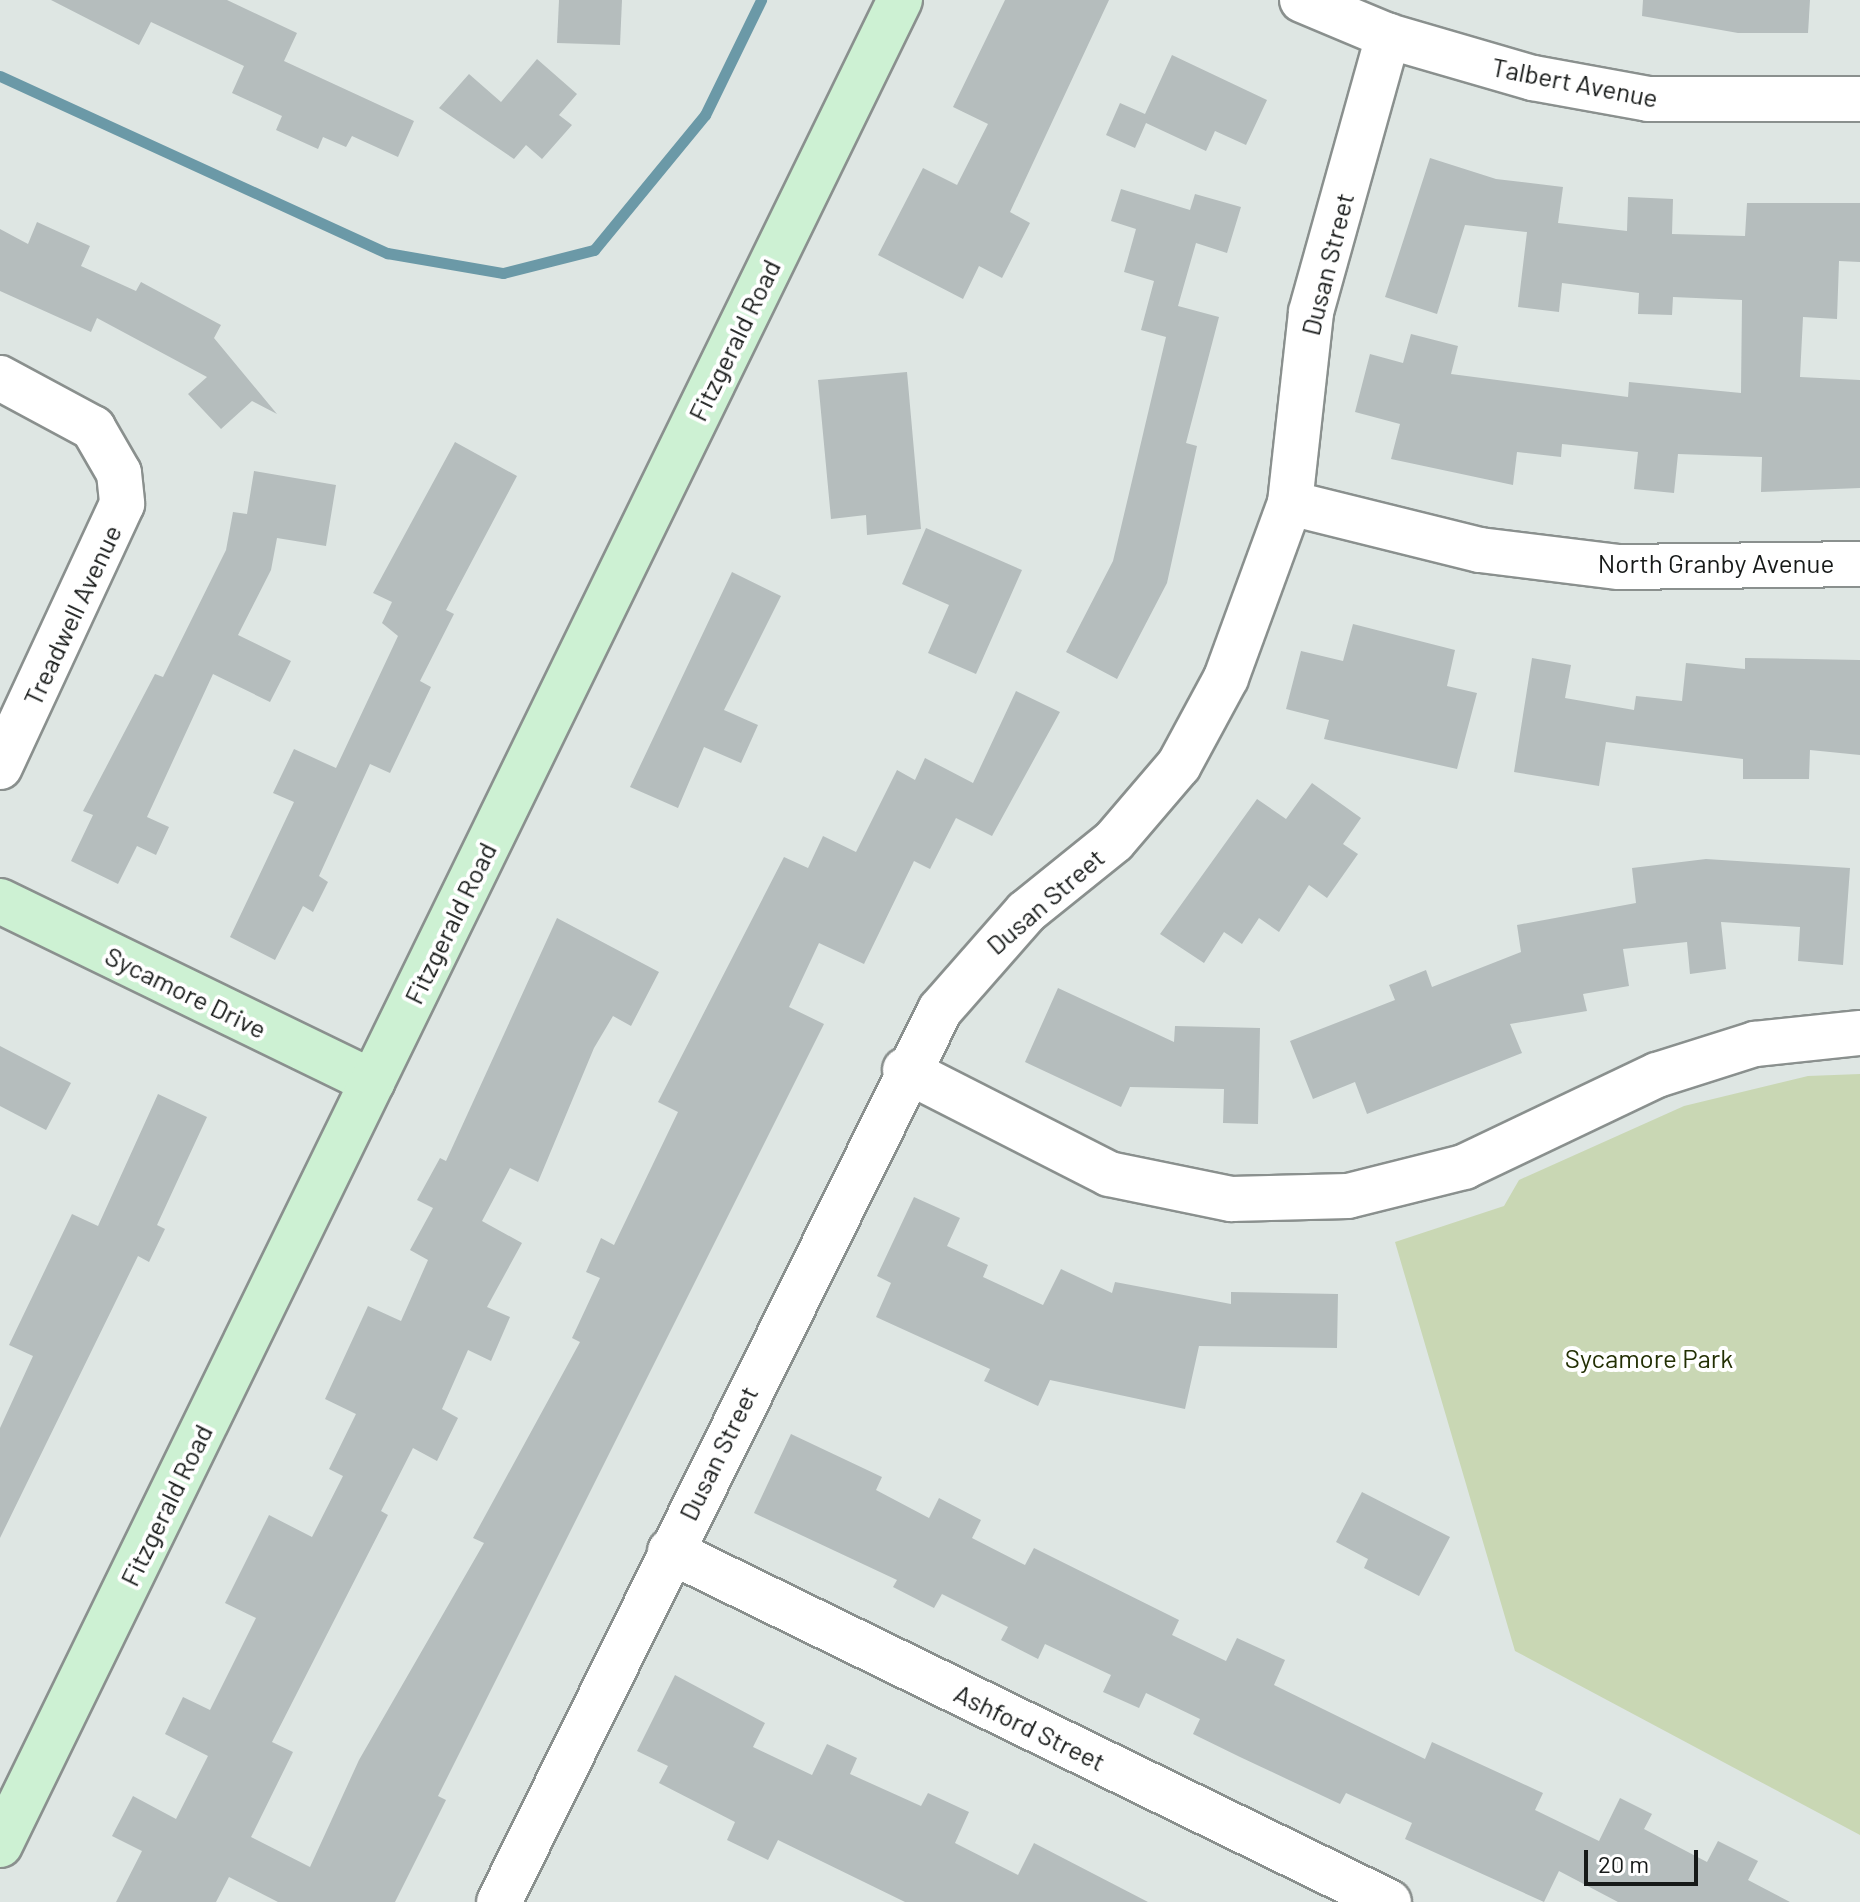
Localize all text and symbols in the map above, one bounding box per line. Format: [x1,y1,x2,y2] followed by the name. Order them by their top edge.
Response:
[1489,51,1661,113] street label: Talbert Avenue
[1294,190,1360,338] street label: Dusan Street
[681,254,787,426] street label: Fitzgerald Road
[16,520,128,710] street label: Treadwell Avenue
[1598,547,1834,579] street label: North Granby Avenue
[397,837,503,1009] street label: Fitzgerald Road
[980,841,1110,961] street label: Dusan Street
[100,940,272,1044] street label: Sycamore Drive
[1565,1342,1733,1374] park label: Sycamore Park
[672,1381,764,1525] street label: Dusan Street
[113,1419,219,1591] street label: Fitzgerald Road
[949,1677,1111,1777] street label: Ashford Street
[1588,1834,1702,1884] scale bar
[1598,1849,1649,1878] text: 20 m

